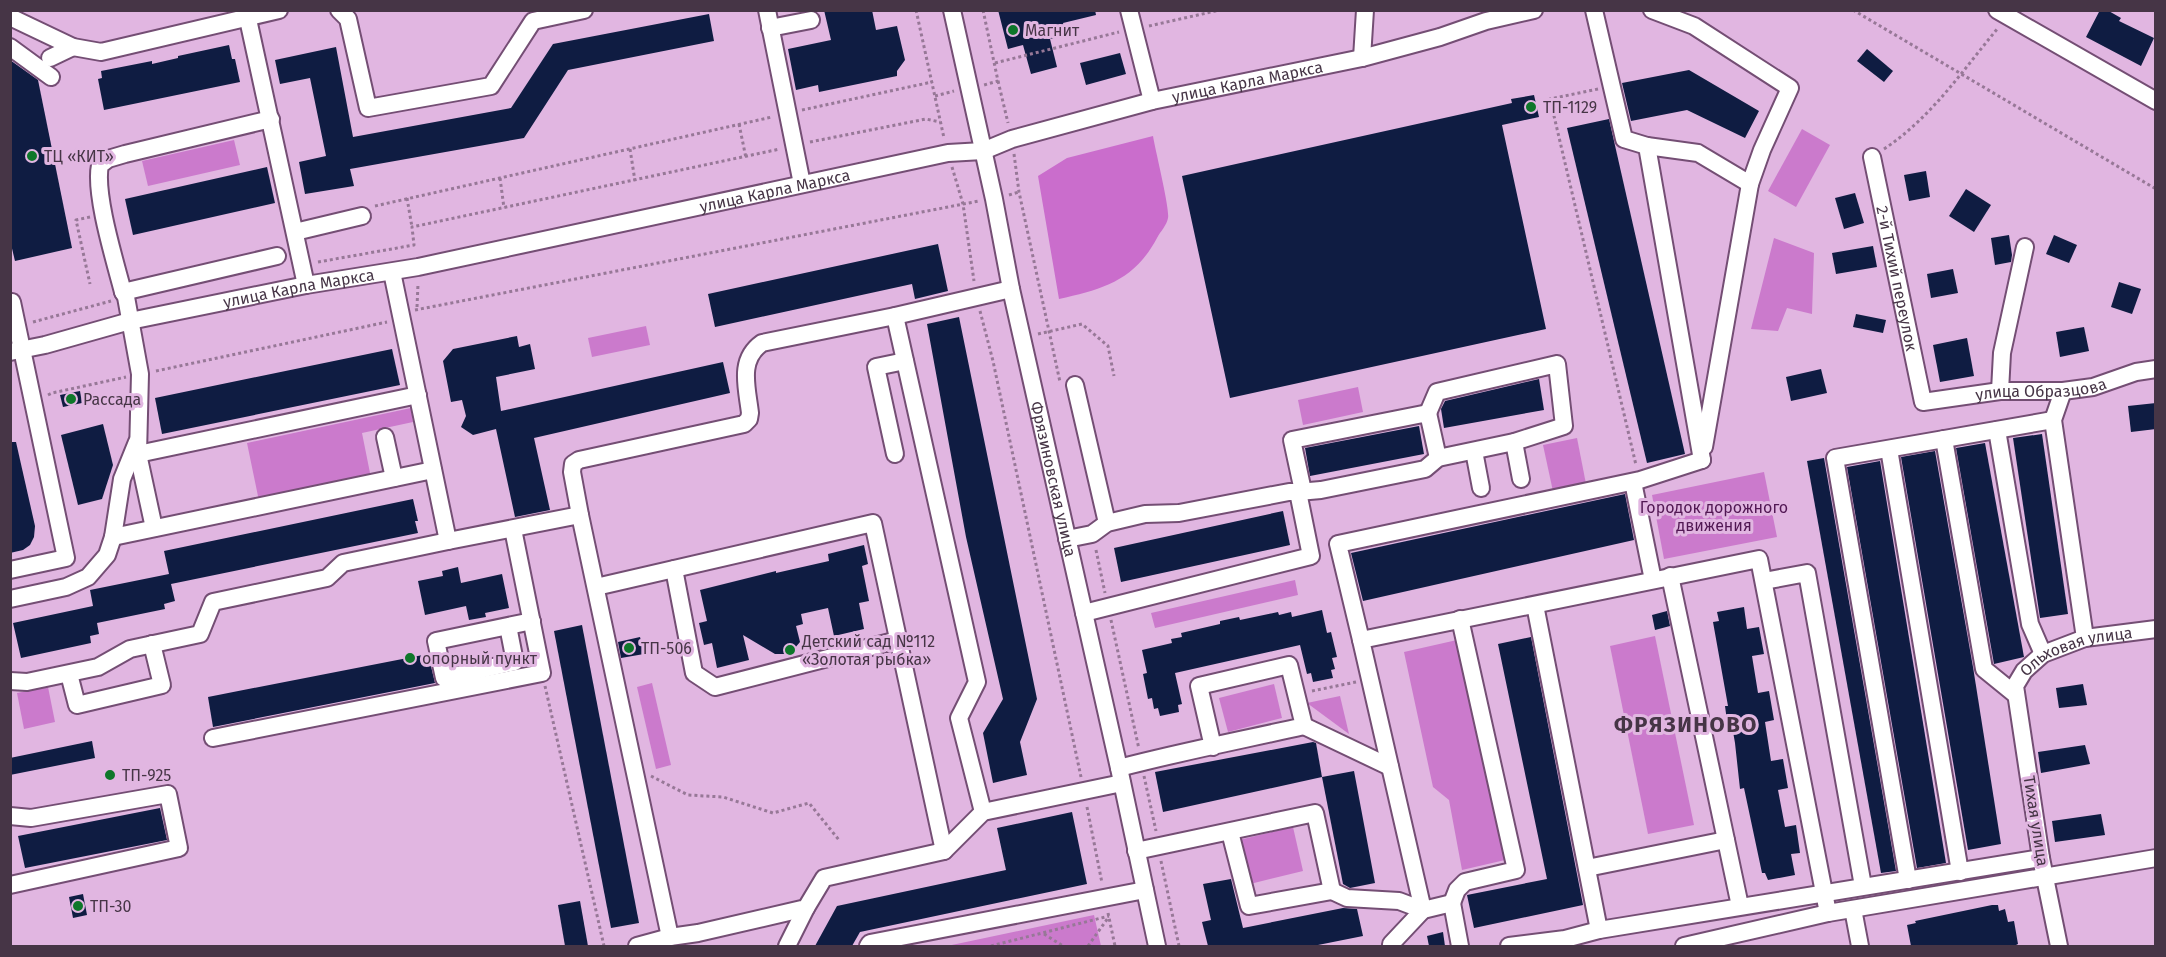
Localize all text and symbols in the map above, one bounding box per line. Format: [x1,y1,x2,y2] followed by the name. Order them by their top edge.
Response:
[1025,21,1080,40] place label: Магнит
[1006,23,1020,37] marker: Магнит
[1170,57,1324,106] street label: улица Карла Маркса
[1543,98,1597,117] place label: ТП-1129
[1524,100,1538,114] marker: ТП-1129
[44,147,114,166] place label: ТЦ «КИТ»
[25,149,39,163] marker: ТЦ «КИТ»
[698,165,852,216] street label: улица Карла Маркса
[1873,204,1922,353] street label: 2-й Тихий переулок
[221,265,376,311] street label: улица Карла Маркса
[1974,374,2109,404] street label: улица Образцова
[83,390,141,409] place label: Рассада
[64,392,78,406] marker: Рассада
[1027,399,1081,559] street label: Фрязиновская улица
[1640,498,1788,535] park label: Городок дорожного движения
[2016,623,2133,680] street label: Ольховая улица
[801,632,935,669] place label: Детский сад №112 «Золотая рыбка»
[641,639,692,658] place label: ТП-506
[622,641,636,655] marker: ТП-506
[783,643,797,657] marker: Детский сад №112 «Золотая рыбка»
[422,649,538,668] place label: опорный пункт
[403,651,417,665] marker: опорный пункт
[1614,711,1758,738] district label: ФРЯЗИНОВО
[122,766,171,785] place label: ТП-925
[103,768,117,782] marker: ТП-925
[2019,774,2053,868] street label: Тихая улица
[90,897,132,916] place label: ТП-30
[71,899,85,913] marker: ТП-30

